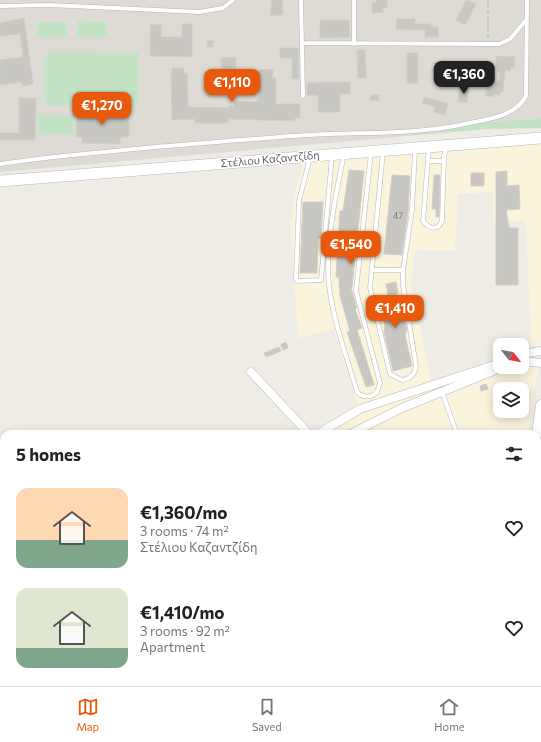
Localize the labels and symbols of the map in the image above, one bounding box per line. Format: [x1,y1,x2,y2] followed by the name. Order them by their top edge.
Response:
[431,61,497,95] pin: €1,360
[199,69,265,103] pin: €1,110
[69,92,135,126] pin: €1,270
[220,148,320,169] street label: Στέλιου Καζαντζίδη
[393,210,403,221] house number: 47
[318,231,384,265] pin: €1,540
[362,295,428,329] pin: €1,410
[493,338,529,374] north arrow

